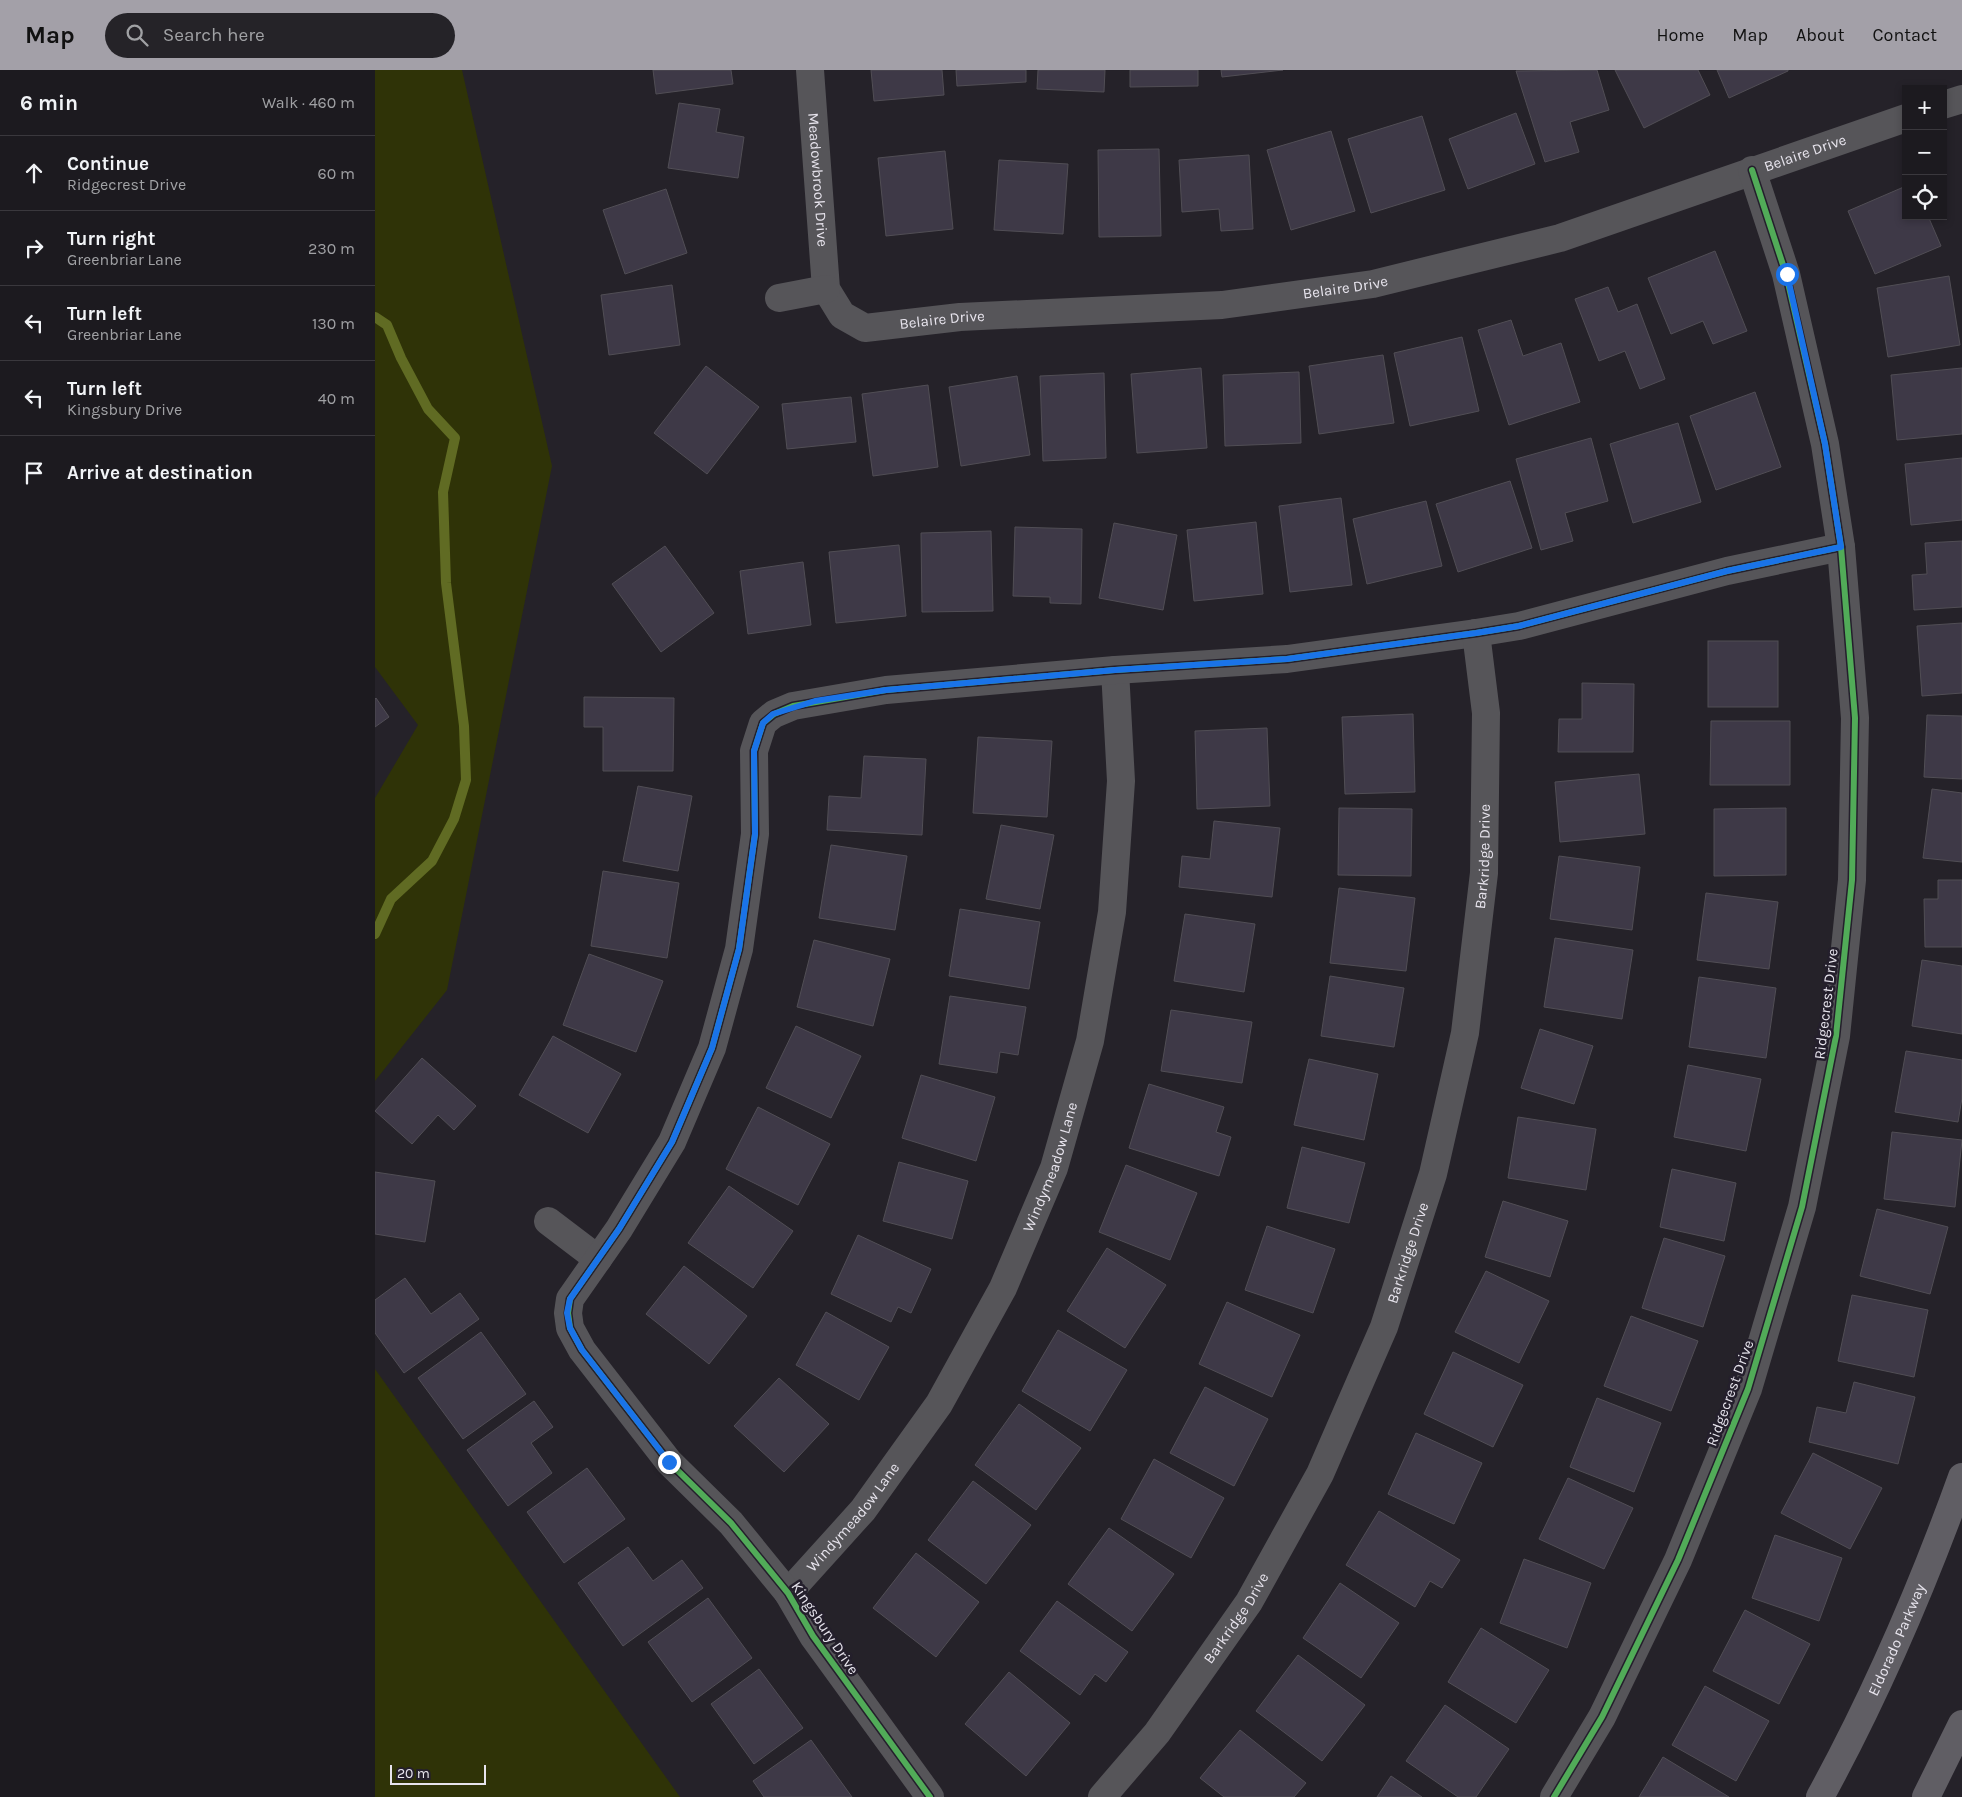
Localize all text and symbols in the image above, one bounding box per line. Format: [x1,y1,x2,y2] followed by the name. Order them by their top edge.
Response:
[105,13,455,58] search box
[25,21,75,49] text: Map
[123,21,151,49] icon: search
[163,24,265,46] text: Search here
[1656,24,1704,46] text: Home
[1732,24,1768,46] text: Map
[1796,24,1845,46] text: About
[1873,24,1937,46] text: Contact
[1902,85,1947,220] map controls
[1902,85,1947,130] button: +
[20,91,78,115] text: 6 min
[262,93,355,112] text: Walk · 460 m
[804,112,832,247] street label: Meadowbrook Drive
[1762,130,1849,176] street label: Belaire Drive
[1902,130,1947,175] button: −
[67,153,149,175] text: Continue
[20,159,48,187] icon: ahead
[318,164,355,183] text: 60 m
[67,175,186,194] text: Ridgecrest Drive
[1902,175,1947,220] button: locate
[67,228,156,250] text: Turn right
[20,234,48,262] icon: right
[308,239,355,258] text: 230 m
[67,250,182,269] text: Greenbriar Lane
[1776,263,1799,286] route start
[1302,272,1390,303] street label: Belaire Drive
[67,303,142,325] text: Turn left
[898,307,985,333] street label: Belaire Drive
[20,309,48,337] icon: left
[312,314,355,333] text: 130 m
[67,325,182,344] text: Greenbriar Lane
[67,378,142,400] text: Turn left
[20,384,48,412] icon: left
[318,389,355,408] text: 40 m
[67,400,182,419] text: Kingsbury Drive
[20,459,48,487] icon: arrive
[67,462,253,484] text: Arrive at destination
[1471,804,1494,910] street label: Barkridge Drive
[1810,947,1842,1061] street label: Ridgecrest Drive
[1019,1100,1081,1234] street label: Windymeadow Lane
[1383,1200,1432,1306] street label: Barkridge Drive
[1702,1337,1758,1449] street label: Ridgecrest Drive
[658,1451,681,1474] route end
[803,1459,903,1575] street label: Windymeadow Lane
[1200,1570,1272,1667] street label: Barkridge Drive
[787,1578,863,1678] street label: Kingsbury Drive
[1864,1581,1929,1699] street label: Eldorado Parkway
[390,1762,486,1785] scale bar
[397,1765,430,1782] text: 20 m

